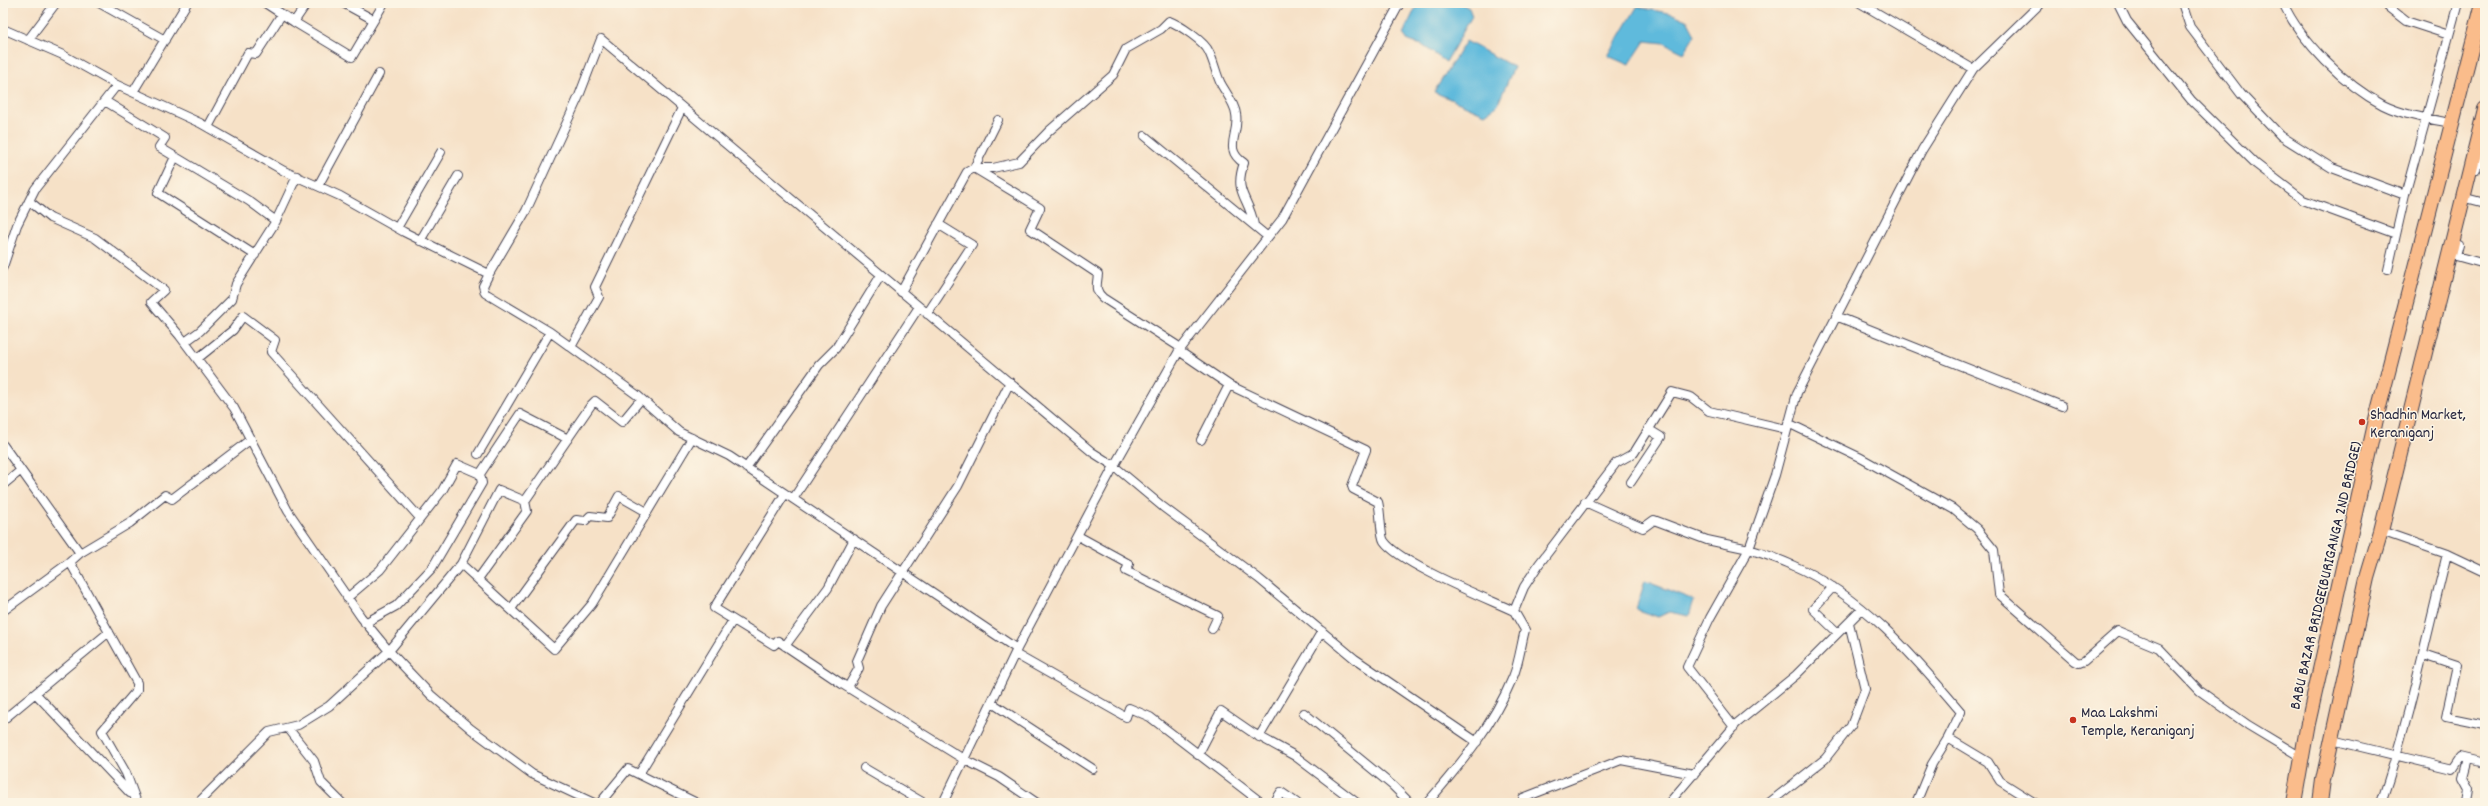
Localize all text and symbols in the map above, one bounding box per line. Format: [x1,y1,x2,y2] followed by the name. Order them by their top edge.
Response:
[2370,404,2466,445] place label: Shadhin Market, Keraniganj
[2357,417,2367,427] marker: Shadhin Market, Keraniganj
[2284,439,2369,712] street label: BABU BAZAR BRIDGE(BURIGANGA 2ND BRIDGE)
[2081,702,2195,743] place label: Maa Lakshmi Temple, Keraniganj
[2068,715,2078,725] marker: Maa Lakshmi Temple, Keraniganj

